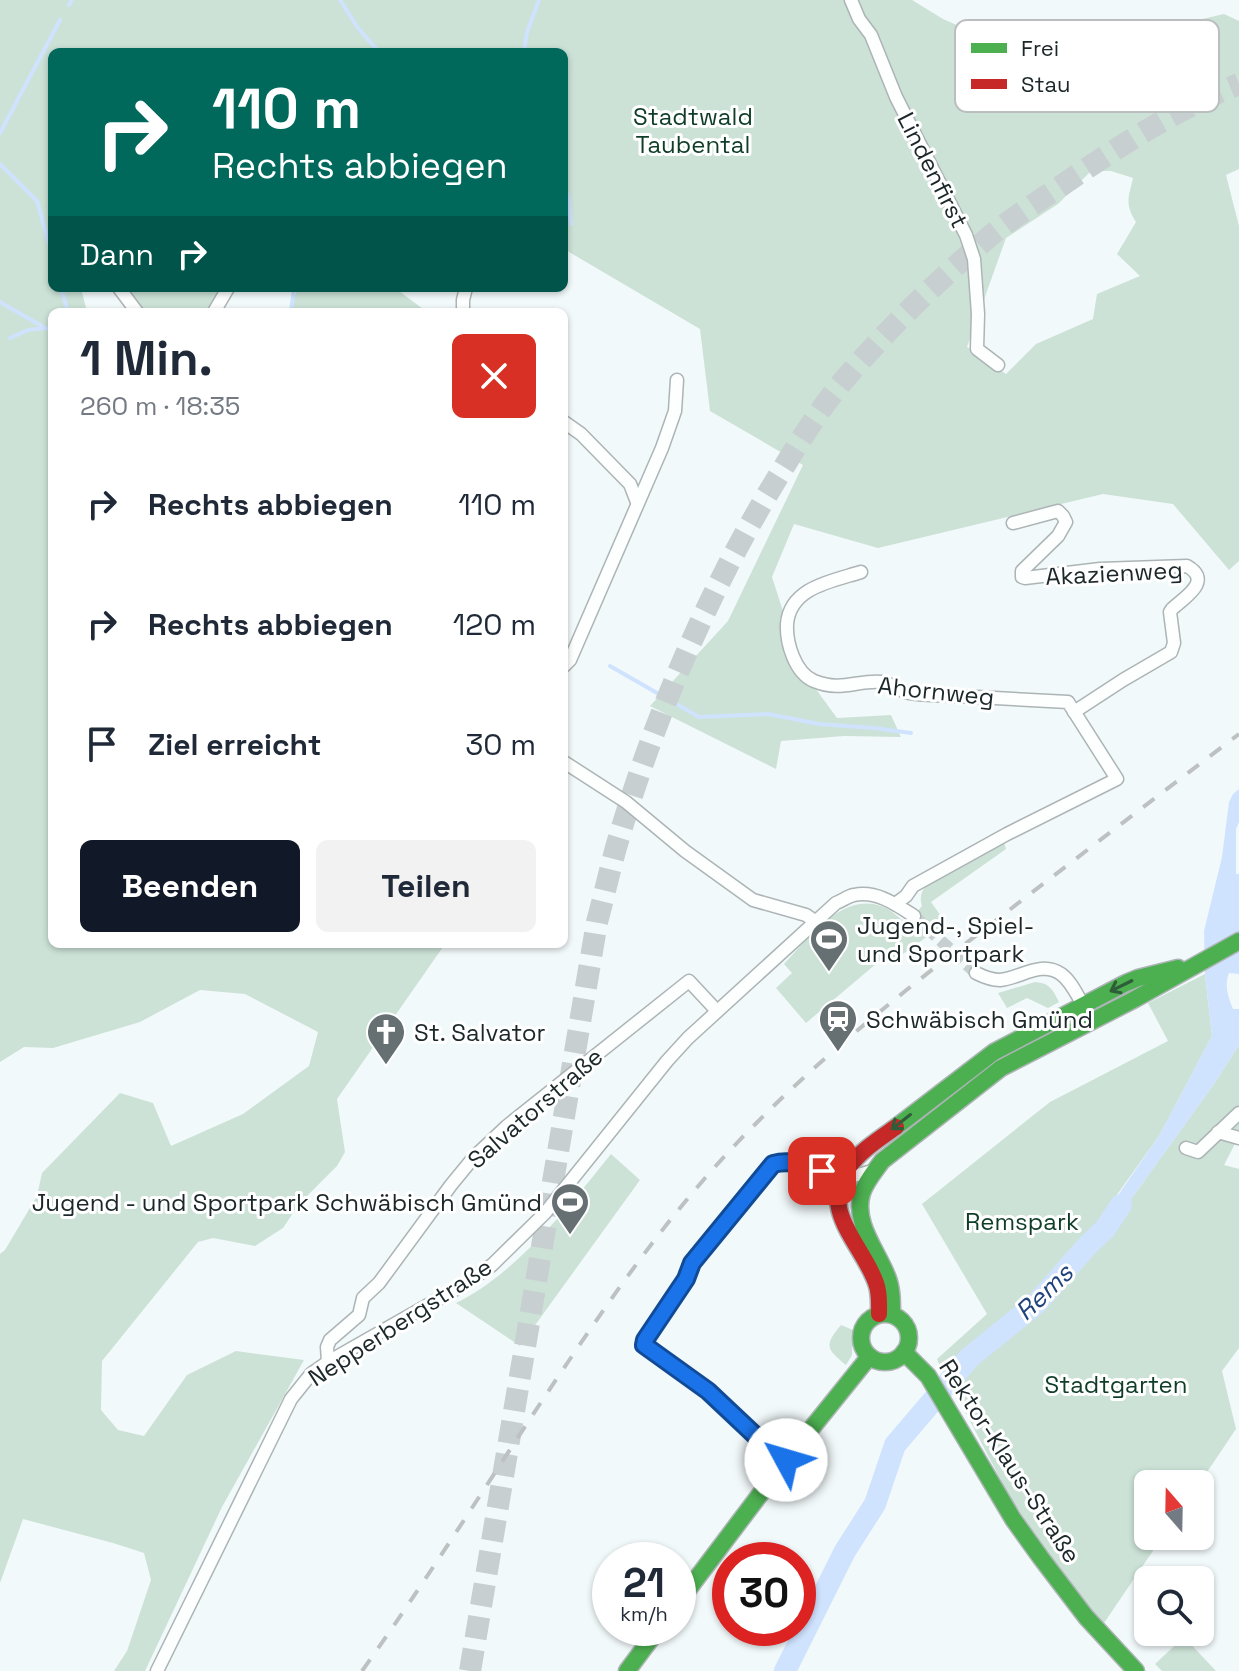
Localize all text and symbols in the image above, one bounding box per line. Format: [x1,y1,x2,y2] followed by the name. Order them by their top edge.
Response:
[955,20,1219,112] legend
[1021,34,1059,62] text: Frei
[1021,70,1070,98] text: Stau
[212,73,361,144] text: 110 m
[80,80,184,184] icon: right
[633,101,753,160] park label: Stadtwald Taubental
[891,107,975,233] street label: Lindenfirst
[212,143,508,189] text: Rechts abbiegen
[170,232,214,276] icon: right
[80,235,154,274] text: Dann
[80,328,213,389] text: 1 Min.
[452,334,536,418] button: close
[80,389,240,423] text: 260 m · 18:35
[80,482,124,526] icon: right
[148,485,393,524] text: Rechts abbiegen
[458,485,536,524] text: 110 m
[1045,554,1183,592] street label: Akazienweg
[80,602,124,646] icon: right
[148,605,393,644] text: Rechts abbiegen
[453,605,536,644] text: 120 m
[876,669,996,713] street label: Ahornweg
[80,722,124,766] icon: arrive
[148,725,321,764] text: Ziel erreicht
[465,725,536,764] text: 30 m
[80,840,300,932] button: Beenden
[316,840,536,932] button: Teilen
[857,910,1034,969] place label: Jugend-, Spiel- und Sportpark
[808,918,850,973] sports icon: Jugend-, Spiel- und Sportpark
[1110,979,1134,994] one-way arrow
[817,998,859,1053] station icon: Schwäbisch Gmünd
[866,1004,1093,1035] place label: Schwäbisch Gmünd
[365,1011,407,1066] church icon: St. Salvator
[414,1017,546,1048] place label: St. Salvator
[461,1041,609,1175] street label: Salvatorstraße
[891,1114,912,1131] one-way arrow
[788,1137,856,1205] pin
[800,1149,844,1193] icon: arrive
[549,1181,591,1236] sports icon: Jugend - und Sportpark Schwäbisch Gmünd
[32,1187,542,1218] place label: Jugend - und Sportpark Schwäbisch Gmünd
[965,1206,1079,1237] park label: Remspark
[302,1251,498,1393] street label: Nepperbergstraße
[1008,1255,1081,1328] water label: Rems
[932,1353,1088,1569] street label: Rektor-Klaus-Straße
[1044,1369,1188,1400] park label: Stadtgarten
[744,1418,828,1502] position arrow
[1134,1470,1214,1550] north arrow
[1134,1470,1214,1646] map controls
[712,1542,816,1646] speed limit sign: 30
[623,1558,665,1609] text: 21
[1134,1566,1214,1646] button: search
[620,1601,668,1627] text: km/h

